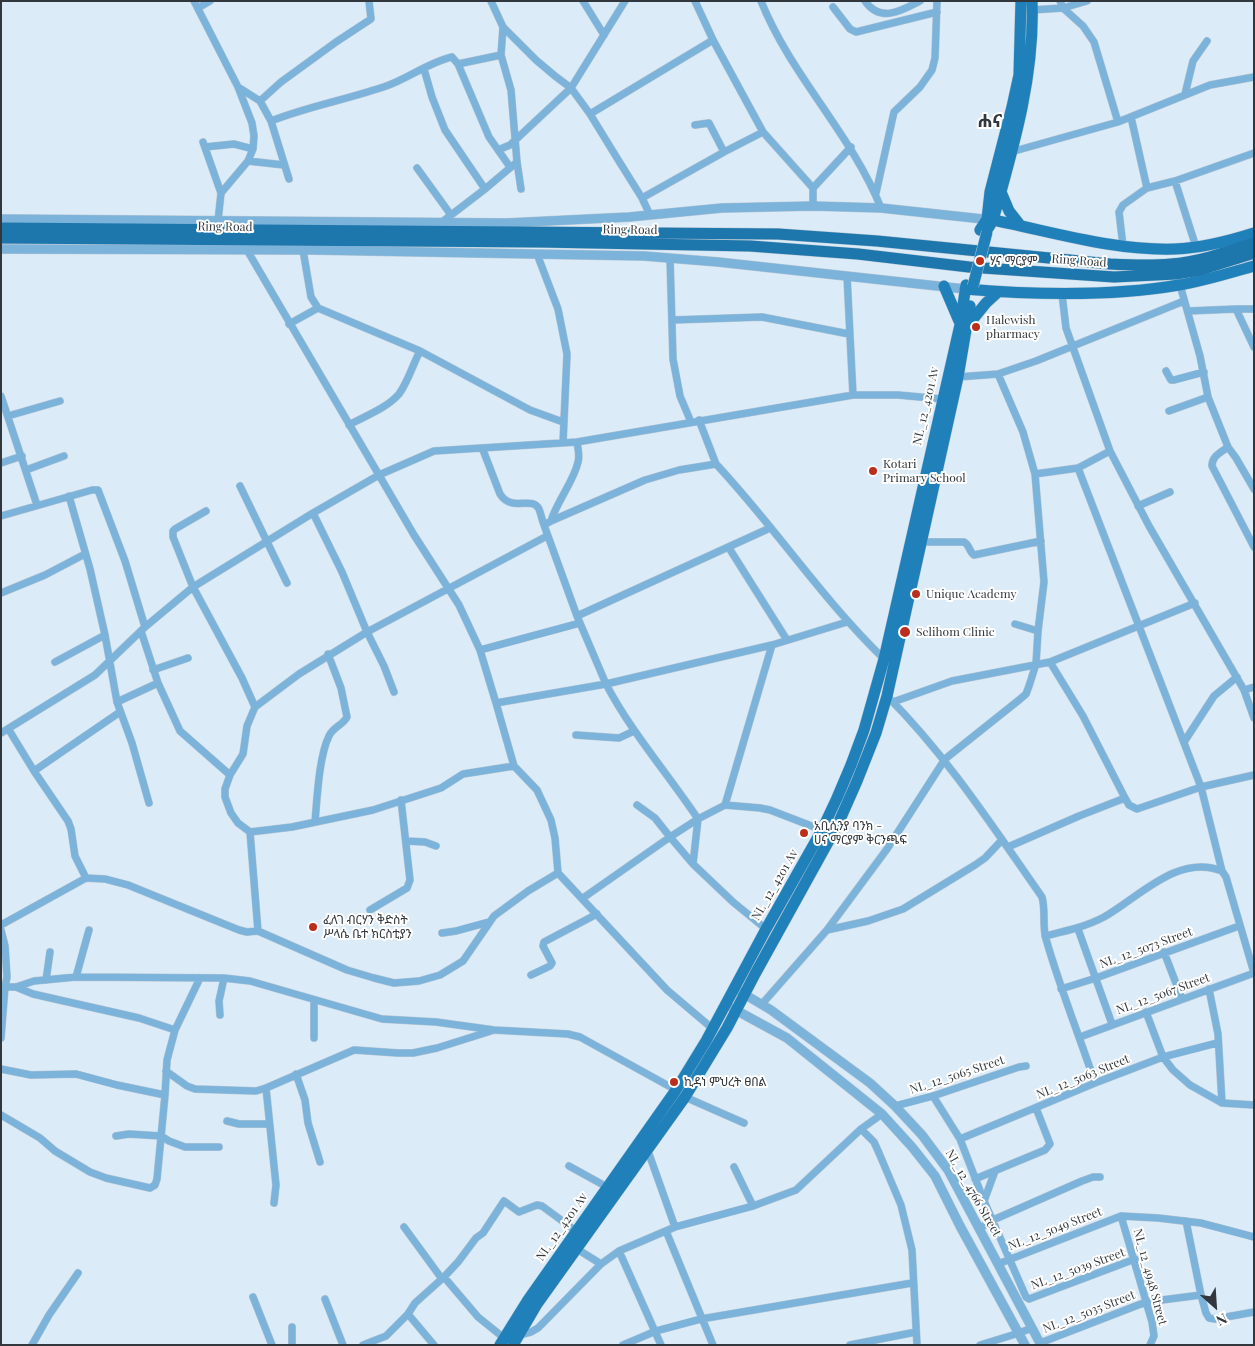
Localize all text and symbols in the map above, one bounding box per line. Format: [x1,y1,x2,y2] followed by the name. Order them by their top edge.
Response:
[978,110,1002,132] district label: ሐና
[197,219,253,235] street label: Ring Road
[602,222,658,238] street label: Ring Road
[1051,252,1107,270] street label: Ring Road
[990,254,1038,268] place label: ሃና ማርያም
[974,255,986,267] marker: ሃና ማርያም
[986,313,1040,341] place label: Halewish pharmacy
[970,321,982,333] marker: Halewish pharmacy
[910,366,942,446] street label: NL_12_4201 Av
[883,457,966,485] place label: Kotari Primary School
[867,465,879,477] marker: Kotari Primary School
[926,587,1016,601] place label: Unique Academy
[910,588,922,600] marker: Unique Academy
[898,625,912,639] marker: Selihom Clinic
[916,625,994,639] place label: Selihom Clinic
[814,819,907,847] place label: አቢሲንያ ባንክ - ሀና ማርያም ቅርንጫፍ
[798,827,810,839] marker: አቢሲንያ ባንክ - ሀና ማርያም ቅርንጫፍ
[749,847,801,923] street label: NL_12_4201 Av
[323,913,411,941] place label: ፈለገ ብርሃን ቅድስት ሥላሴ ቤተ ክርስቲያን
[307,921,319,933] marker: ፈለገ ብርሃን ቅድስት ሥላሴ ቤተ ክርስቲያን
[1098,925,1194,971] street label: NL_12_5073 Street
[1114,970,1212,1018] street label: NL_12_5067 Street
[1034,1052,1132,1102] street label: NL_12_5063 Street
[908,1053,1006,1097] street label: NL_12_5065 Street
[684,1075,767,1089] place label: ኪዳነ ምህረት ፀበል
[668,1076,680,1088] marker: ኪዳነ ምህረት ፀበል
[942,1147,1004,1239] street label: NL_12_4766 Street
[533,1190,591,1264] street label: NL_12_4201 Av
[1006,1204,1104,1254] street label: NL_12_5049 Street
[1130,1227,1170,1327] street label: NL_12_4948 Street
[1029,1245,1127,1293] street label: NL_12_5039 Street
[1190,1281,1240,1331] north arrow
[1041,1288,1137,1336] street label: NL_12_5035 Street
[1213,1309,1231,1331] text: N

